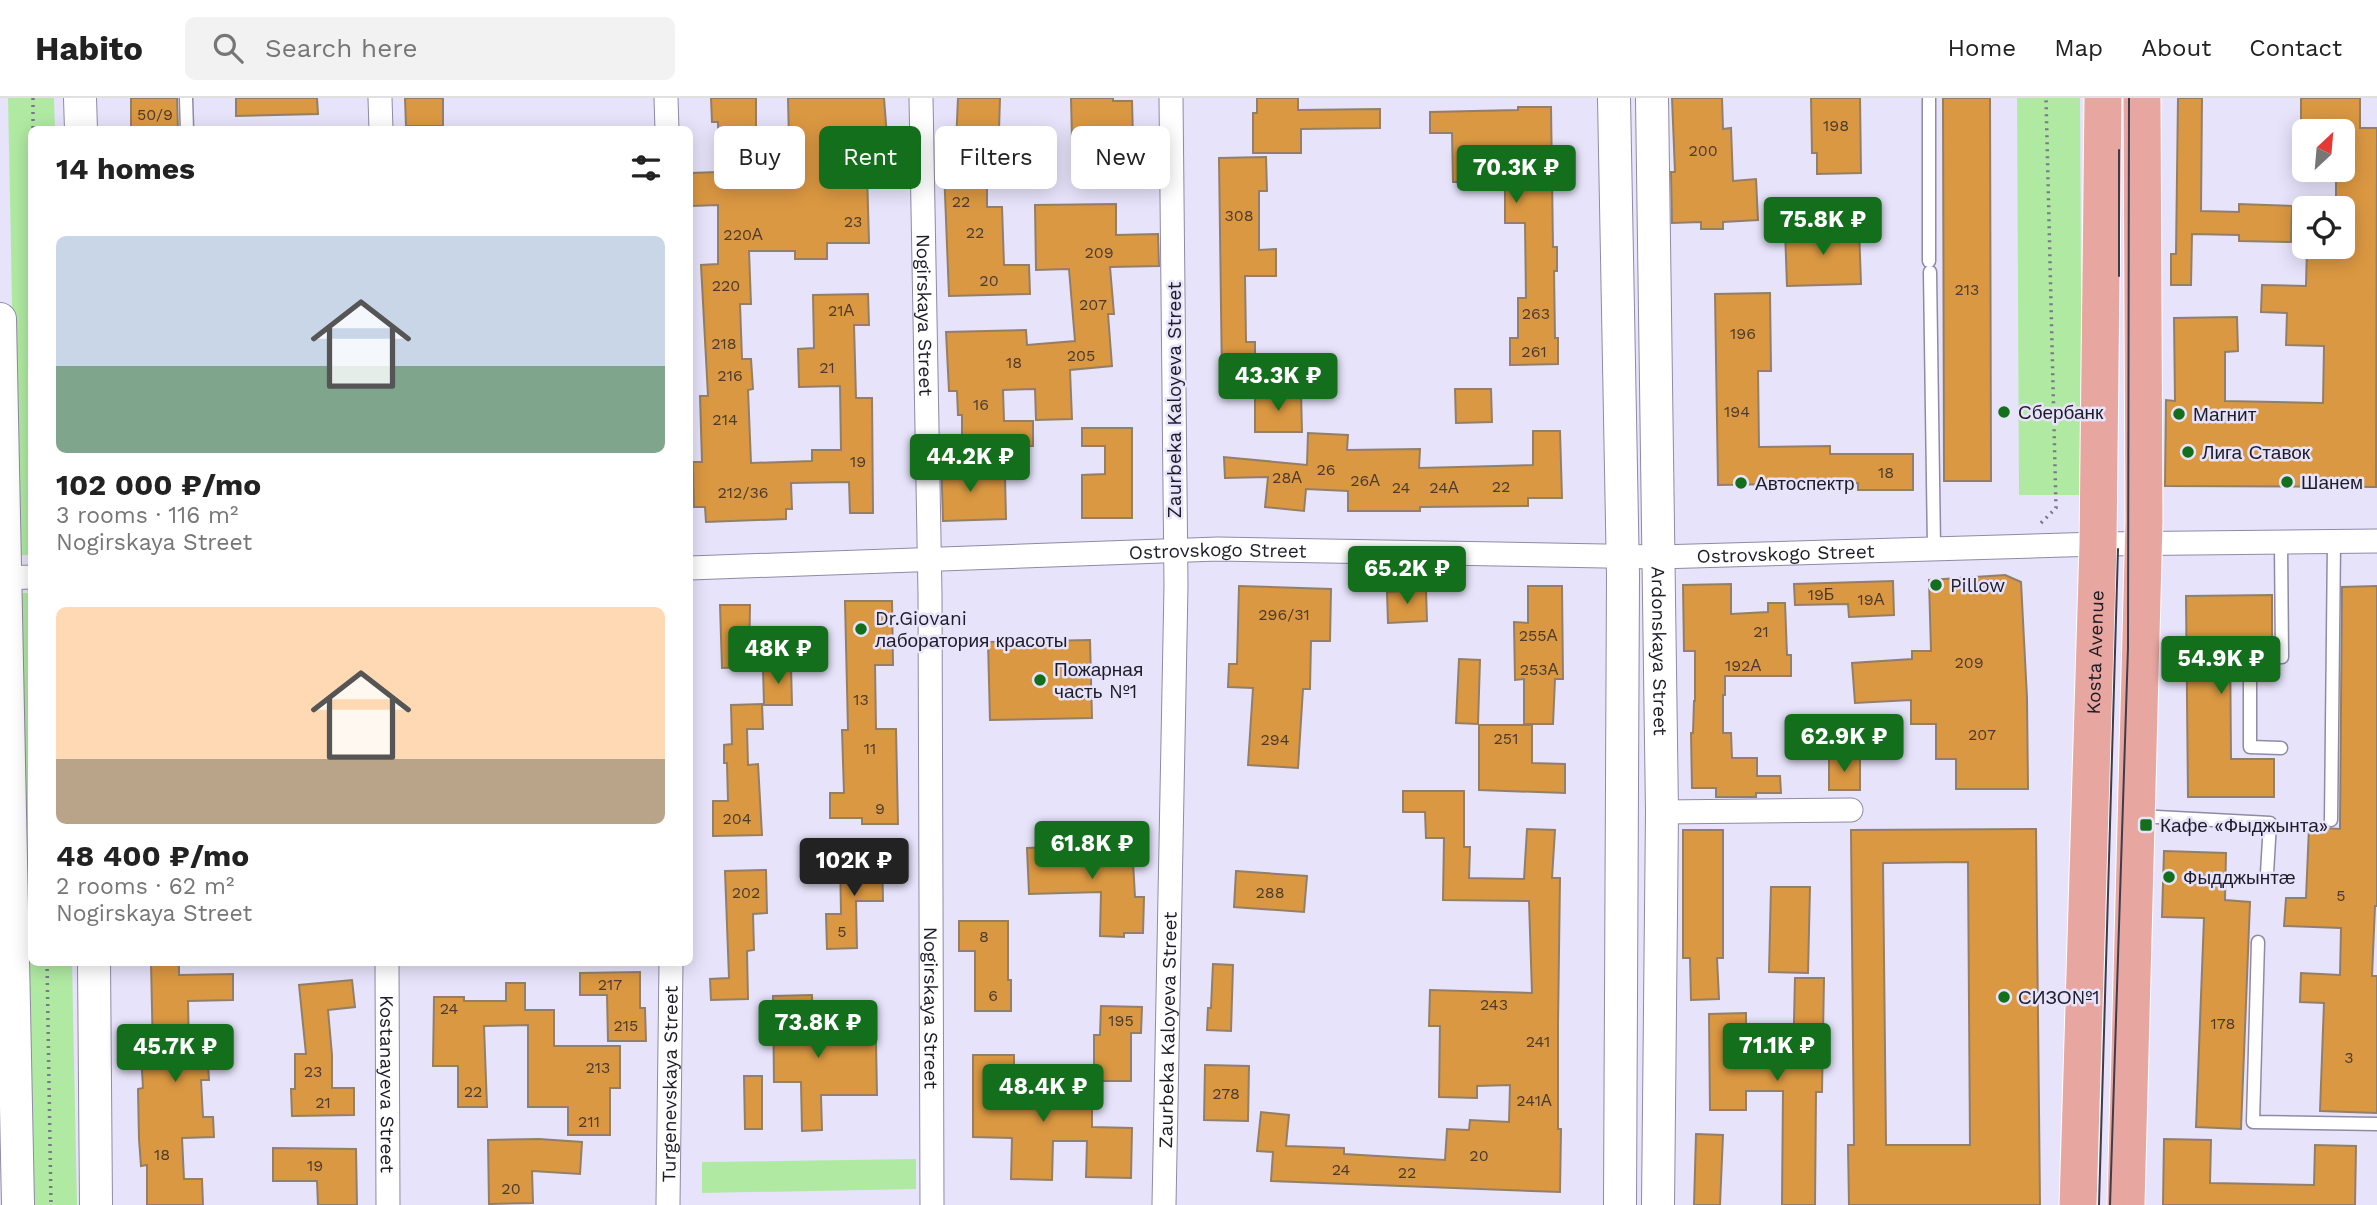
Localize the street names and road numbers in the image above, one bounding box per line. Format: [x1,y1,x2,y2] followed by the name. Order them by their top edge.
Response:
[912,234,938,396] street label: Nogirskaya Street
[1163,282,1186,518] street label: Zaurbeka Kaloyeva Street
[1128,537,1307,564] street label: Ostrovskogo Street
[1696,539,1875,567] street label: Ostrovskogo Street
[1647,566,1672,736] street label: Ardonskaya Street
[2081,590,2108,715] street label: Kosta Avenue
[1154,911,1181,1149] street label: Zaurbeka Kaloyeva Street
[920,927,943,1089] street label: Nogirskaya Street
[657,985,682,1183] street label: Turgenevskaya Street
[376,995,399,1173] street label: Kostanayeva Street

